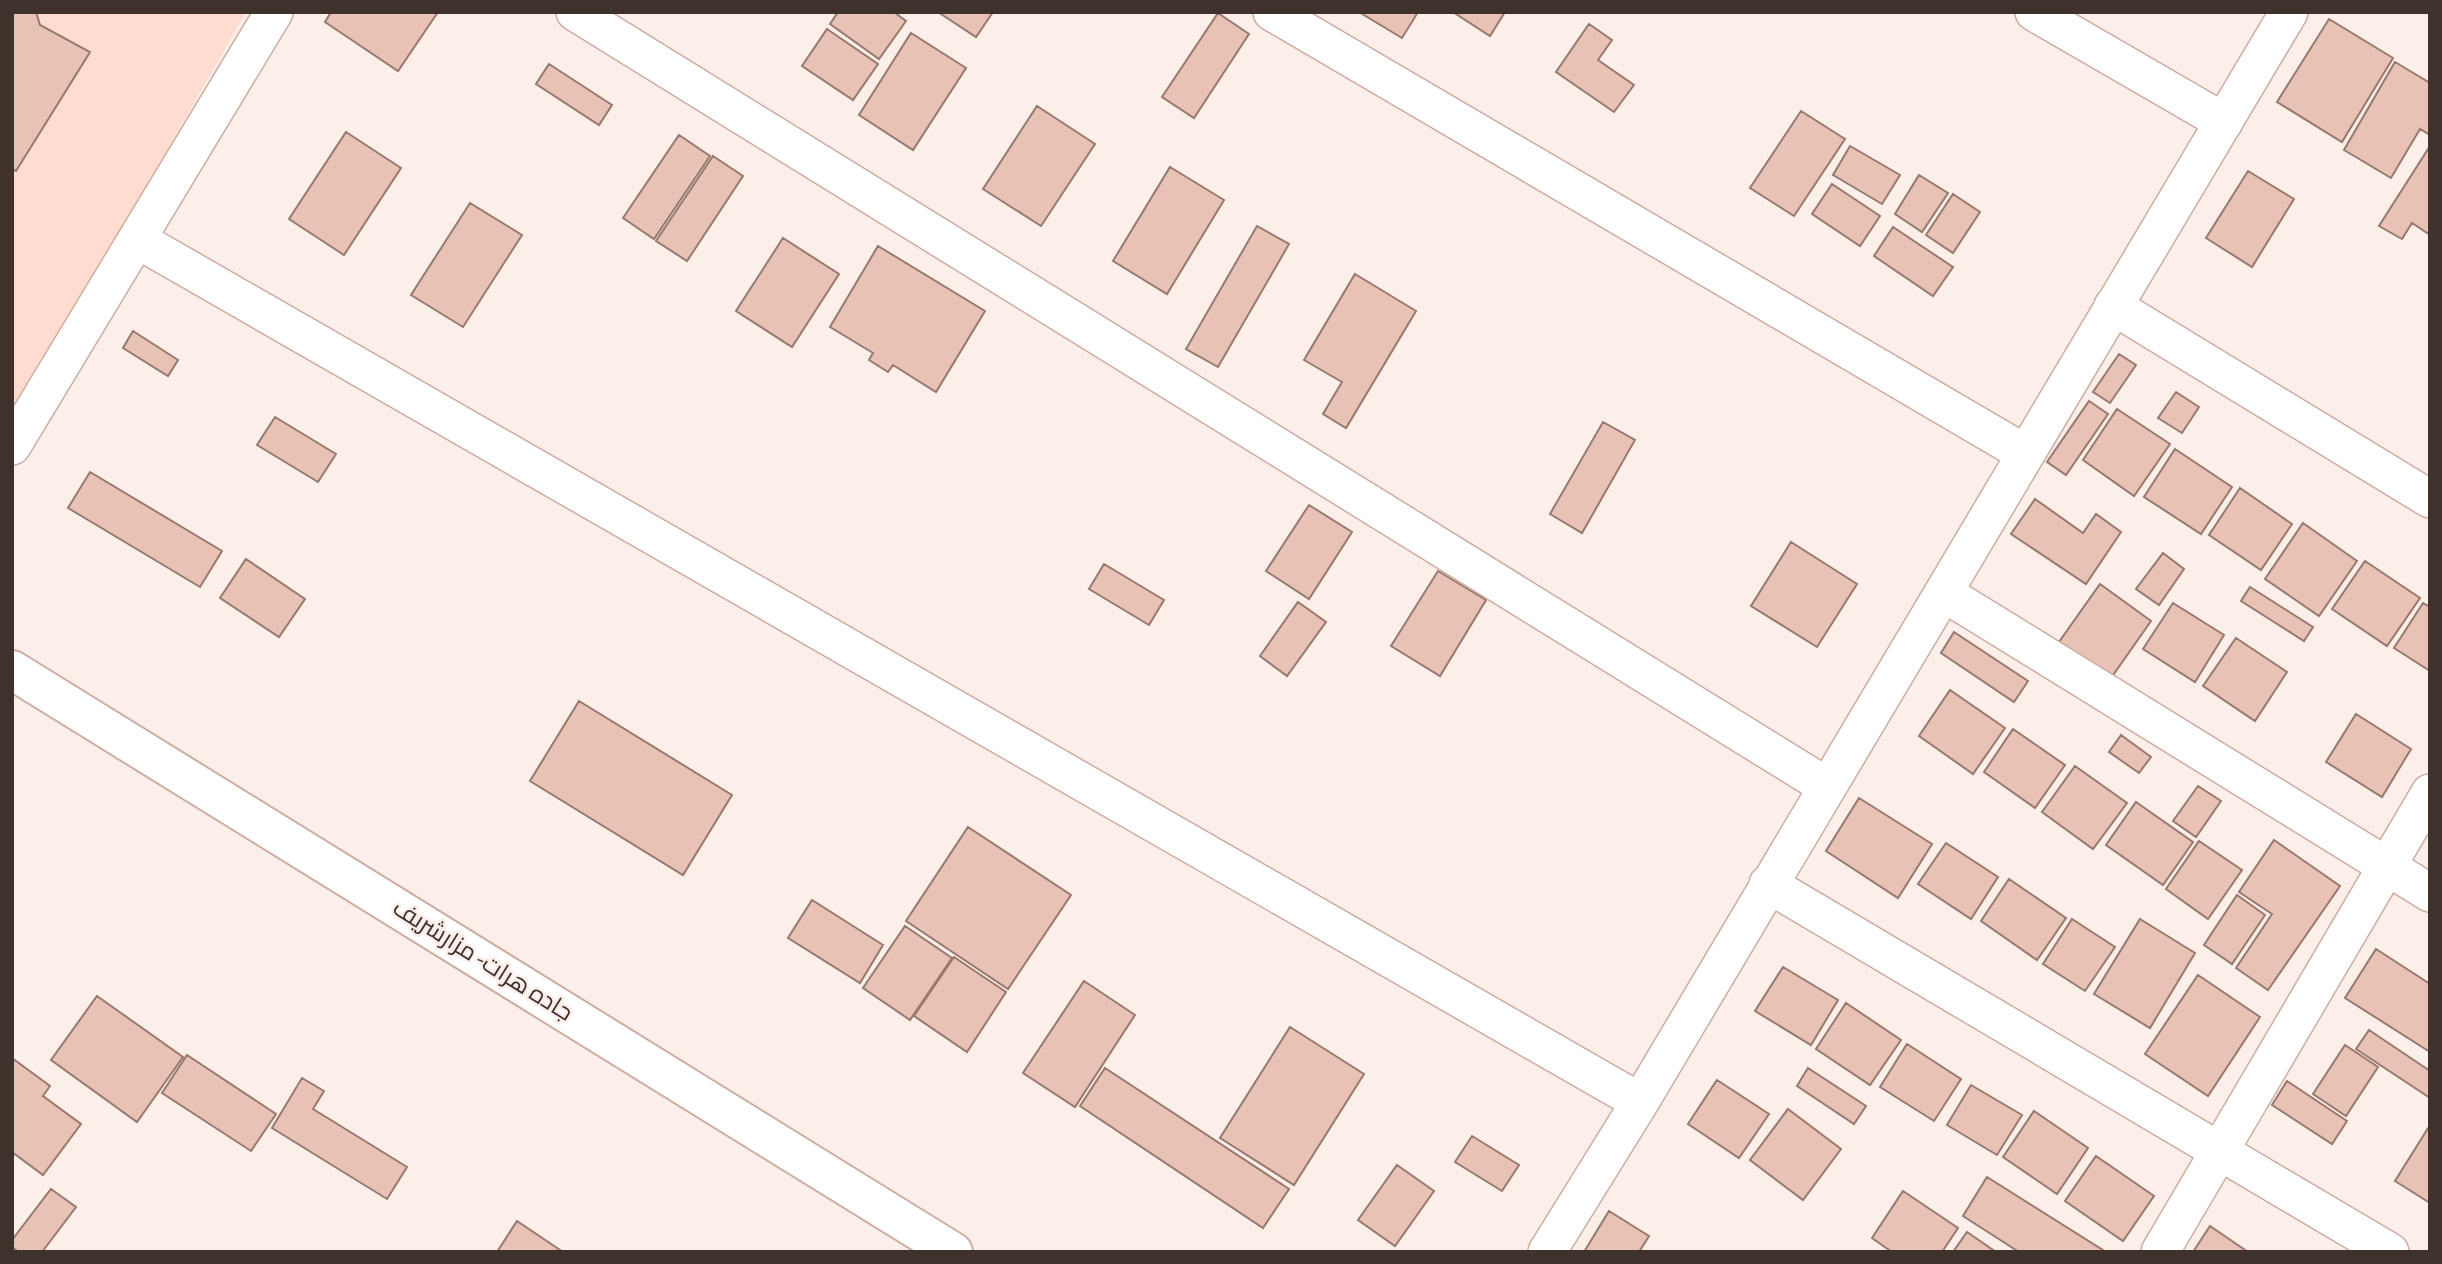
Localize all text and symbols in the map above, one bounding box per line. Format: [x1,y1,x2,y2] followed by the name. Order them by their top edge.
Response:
[388,895,577,1026] street label: جاده هرات- مزارشریف

